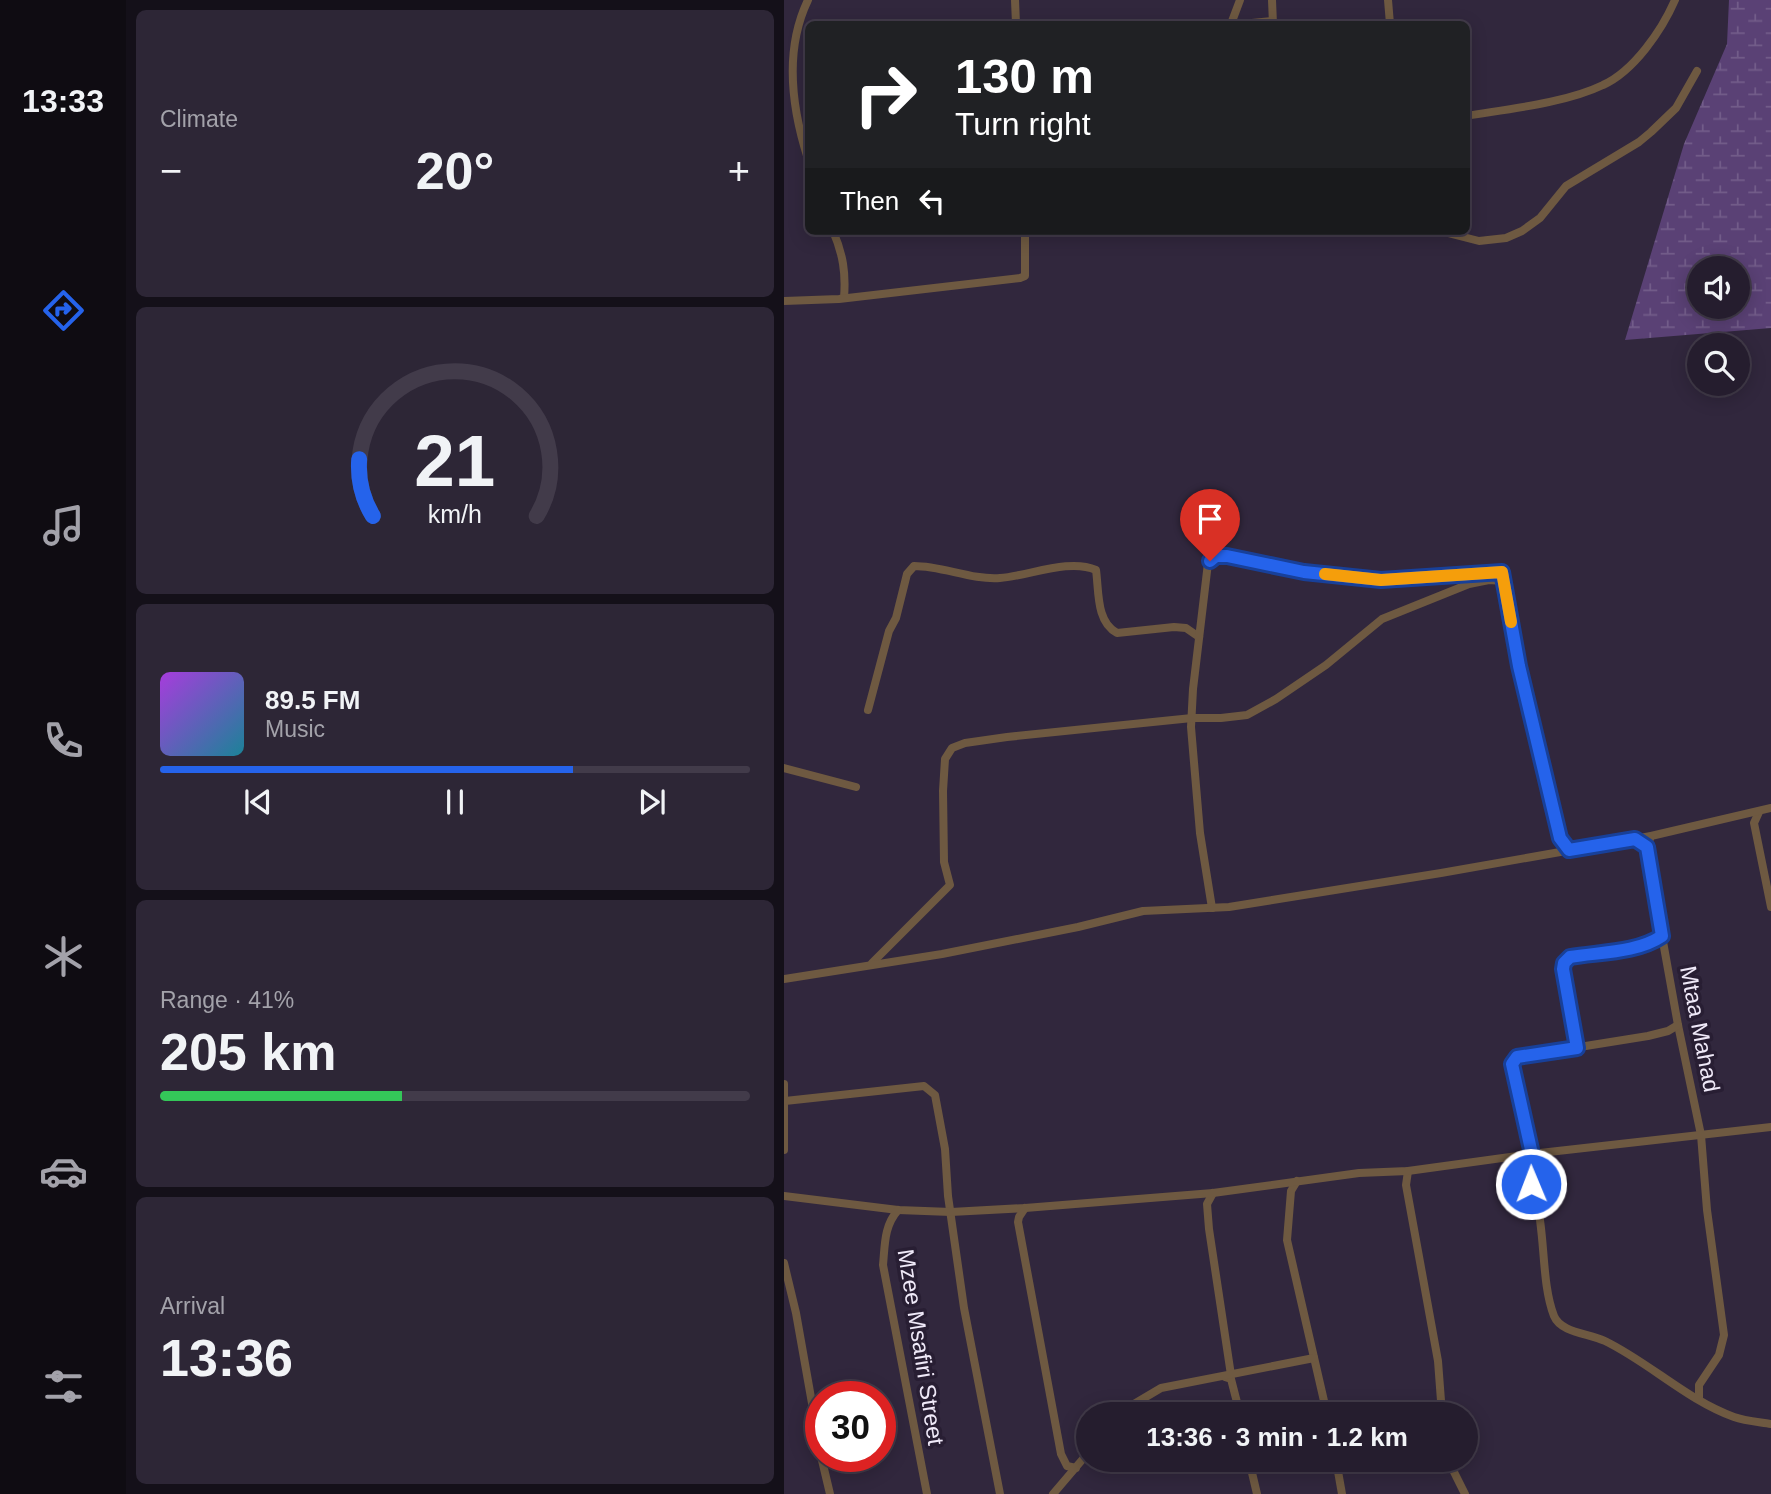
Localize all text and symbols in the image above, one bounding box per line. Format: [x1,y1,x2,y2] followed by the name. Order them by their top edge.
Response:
[840,49,931,140] icon: right
[955,49,1094,103] text: 130 m
[22,83,104,119] text: 13:33
[160,106,238,132] text: Climate
[955,106,1091,142] text: Turn right
[416,142,494,200] text: 20°
[160,150,182,192] text: −
[728,150,750,192] text: +
[913,182,951,220] icon: left
[840,186,899,216] text: Then
[1687,256,1750,396] map controls
[1687,256,1750,319] button: sound
[39,286,88,335] icon: directions
[1687,333,1750,396] button: search
[415,421,495,502] text: 21
[1180,489,1240,561] pin
[428,500,482,528] text: km/h
[1191,500,1229,538] icon: arrive
[39,501,88,550] icon: music
[265,685,360,715] text: 89.5 FM
[39,716,88,765] icon: phone
[265,716,325,742] text: Music
[239,783,277,821] icon: previous
[436,783,474,821] icon: pause
[633,783,671,821] icon: next
[39,932,88,981] icon: climate
[1675,964,1725,1094] street label: Mtaa Mahad
[160,987,294,1013] text: Range · 41%
[160,1023,336,1081] text: 205 km
[39,1147,88,1196] icon: car
[1494,1147,1568,1221] position arrow
[893,1247,949,1447] street label: Mzee Msafiri Street
[160,1293,225,1319] text: Arrival
[160,1329,293,1387] text: 13:36
[39,1362,88,1411] icon: filters
[805,1381,896,1472] speed limit sign: 30
[1146,1422,1408,1452] text: 13:36 · 3 min · 1.2 km

